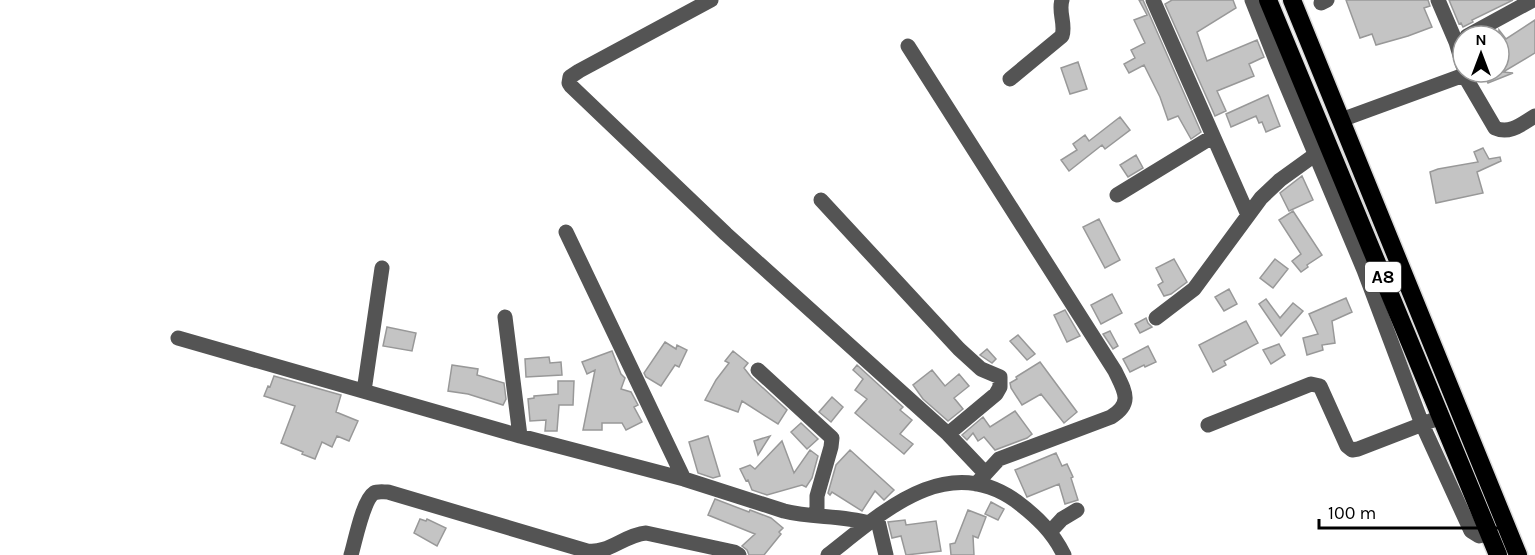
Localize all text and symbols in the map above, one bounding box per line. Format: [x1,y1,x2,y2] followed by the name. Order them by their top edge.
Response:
[1451,24,1511,84] north arrow
[1475,30,1487,49] text: N
[1365,262,1401,292] road number: A8
[1319,492,1504,530] scale bar
[1328,502,1376,524] text: 100 m

